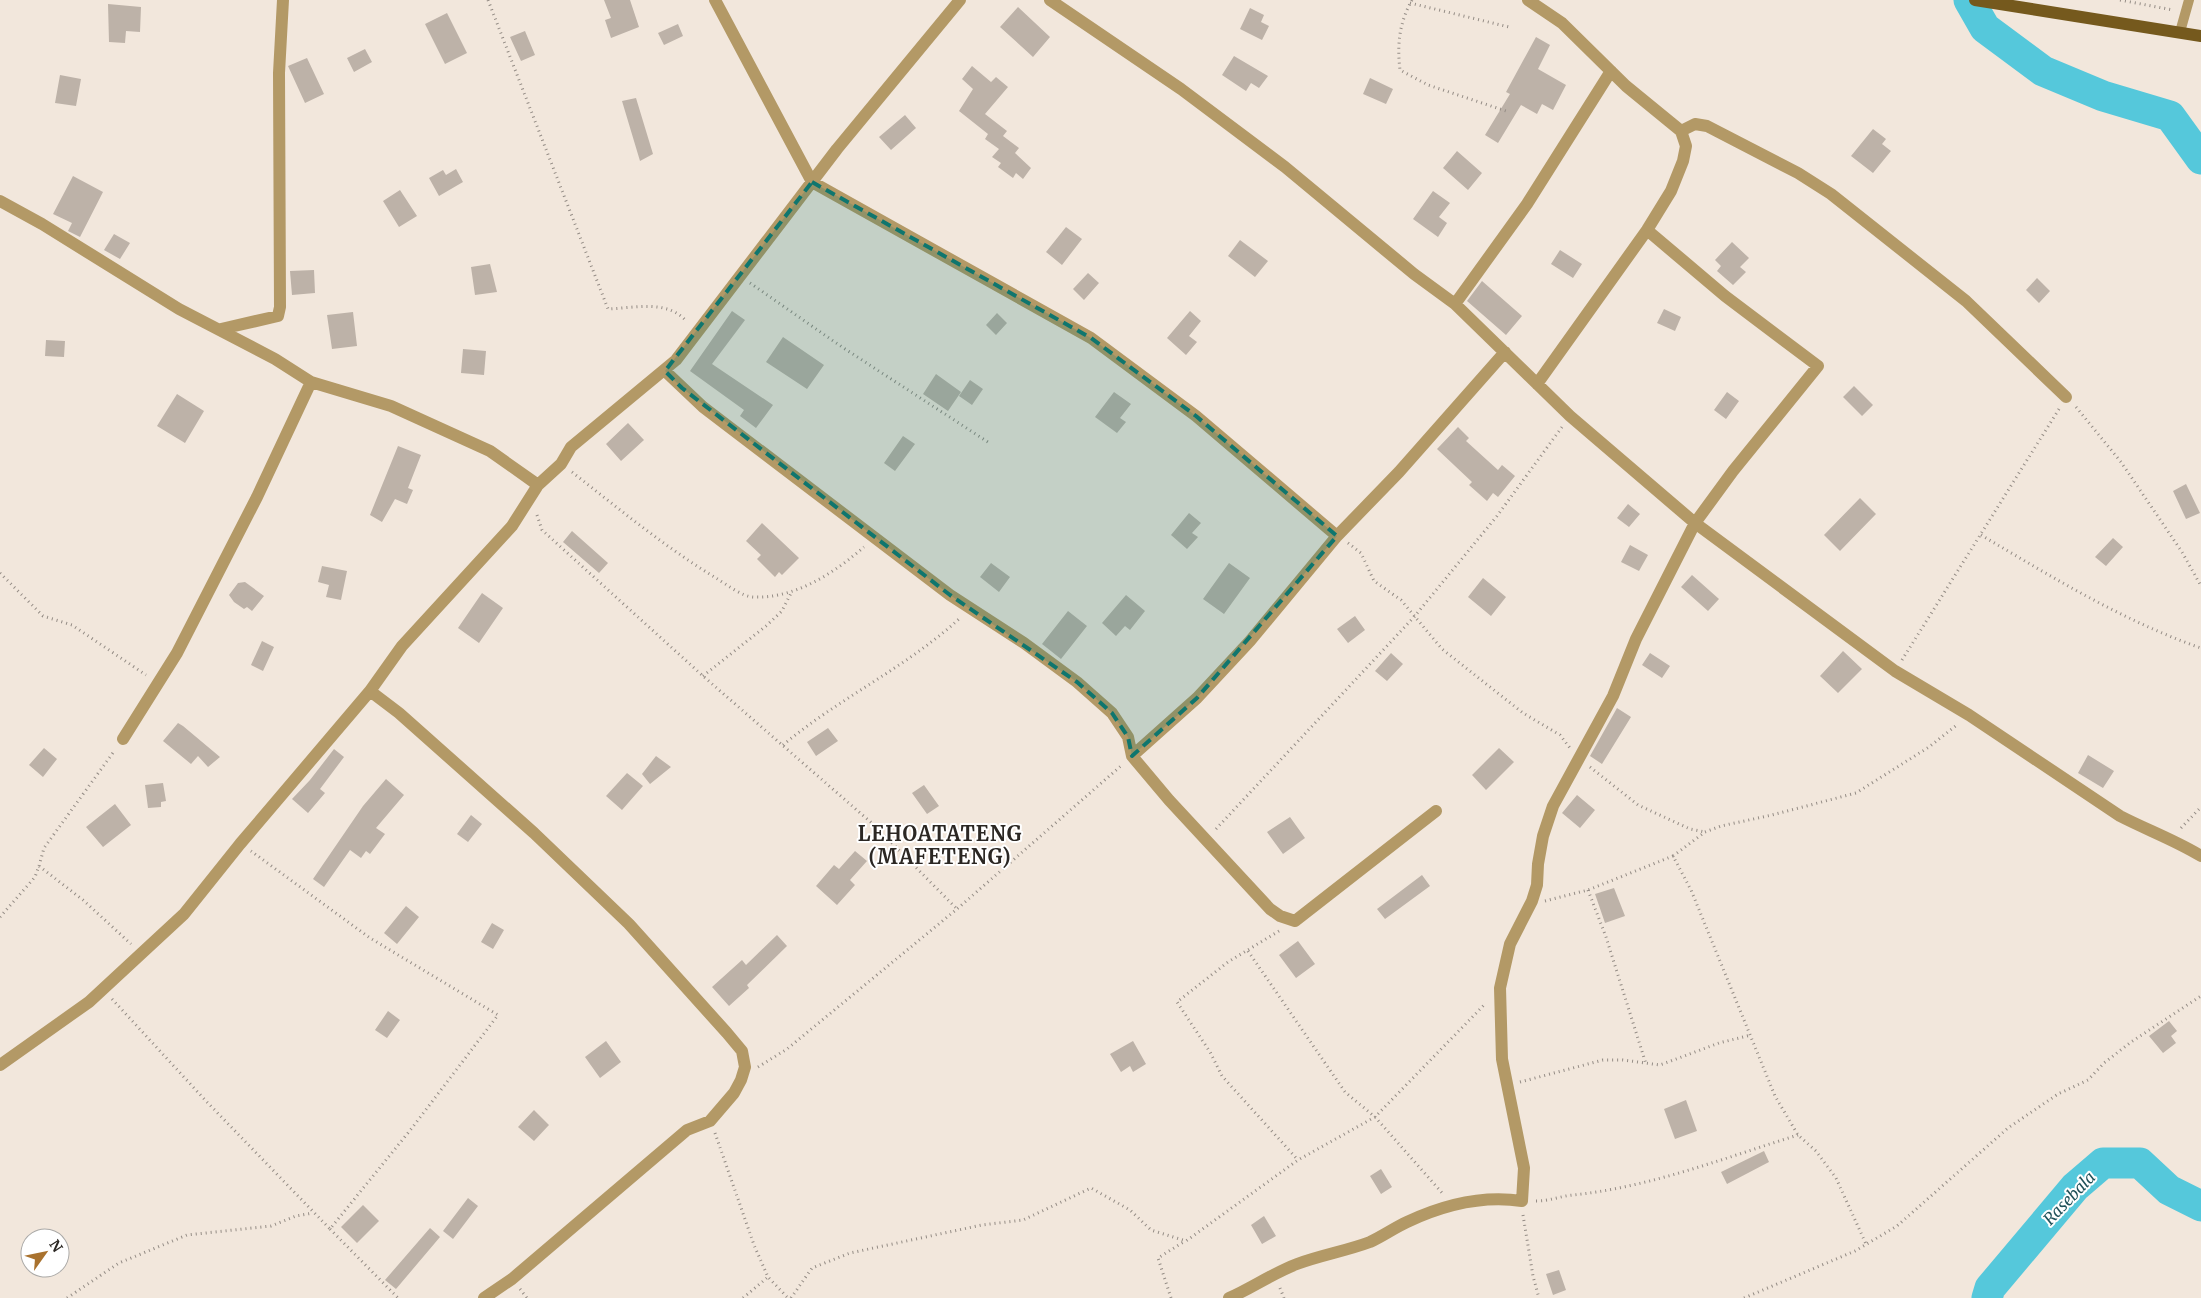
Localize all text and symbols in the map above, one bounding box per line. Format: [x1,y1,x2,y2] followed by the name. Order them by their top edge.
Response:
[858,821,1022,869] district label: LEHOATATENG (MAFETENG)
[2039,1167,2099,1229] water label: Rasebala
[20,1228,70,1278] north arrow
[45,1236,66,1255] text: N

